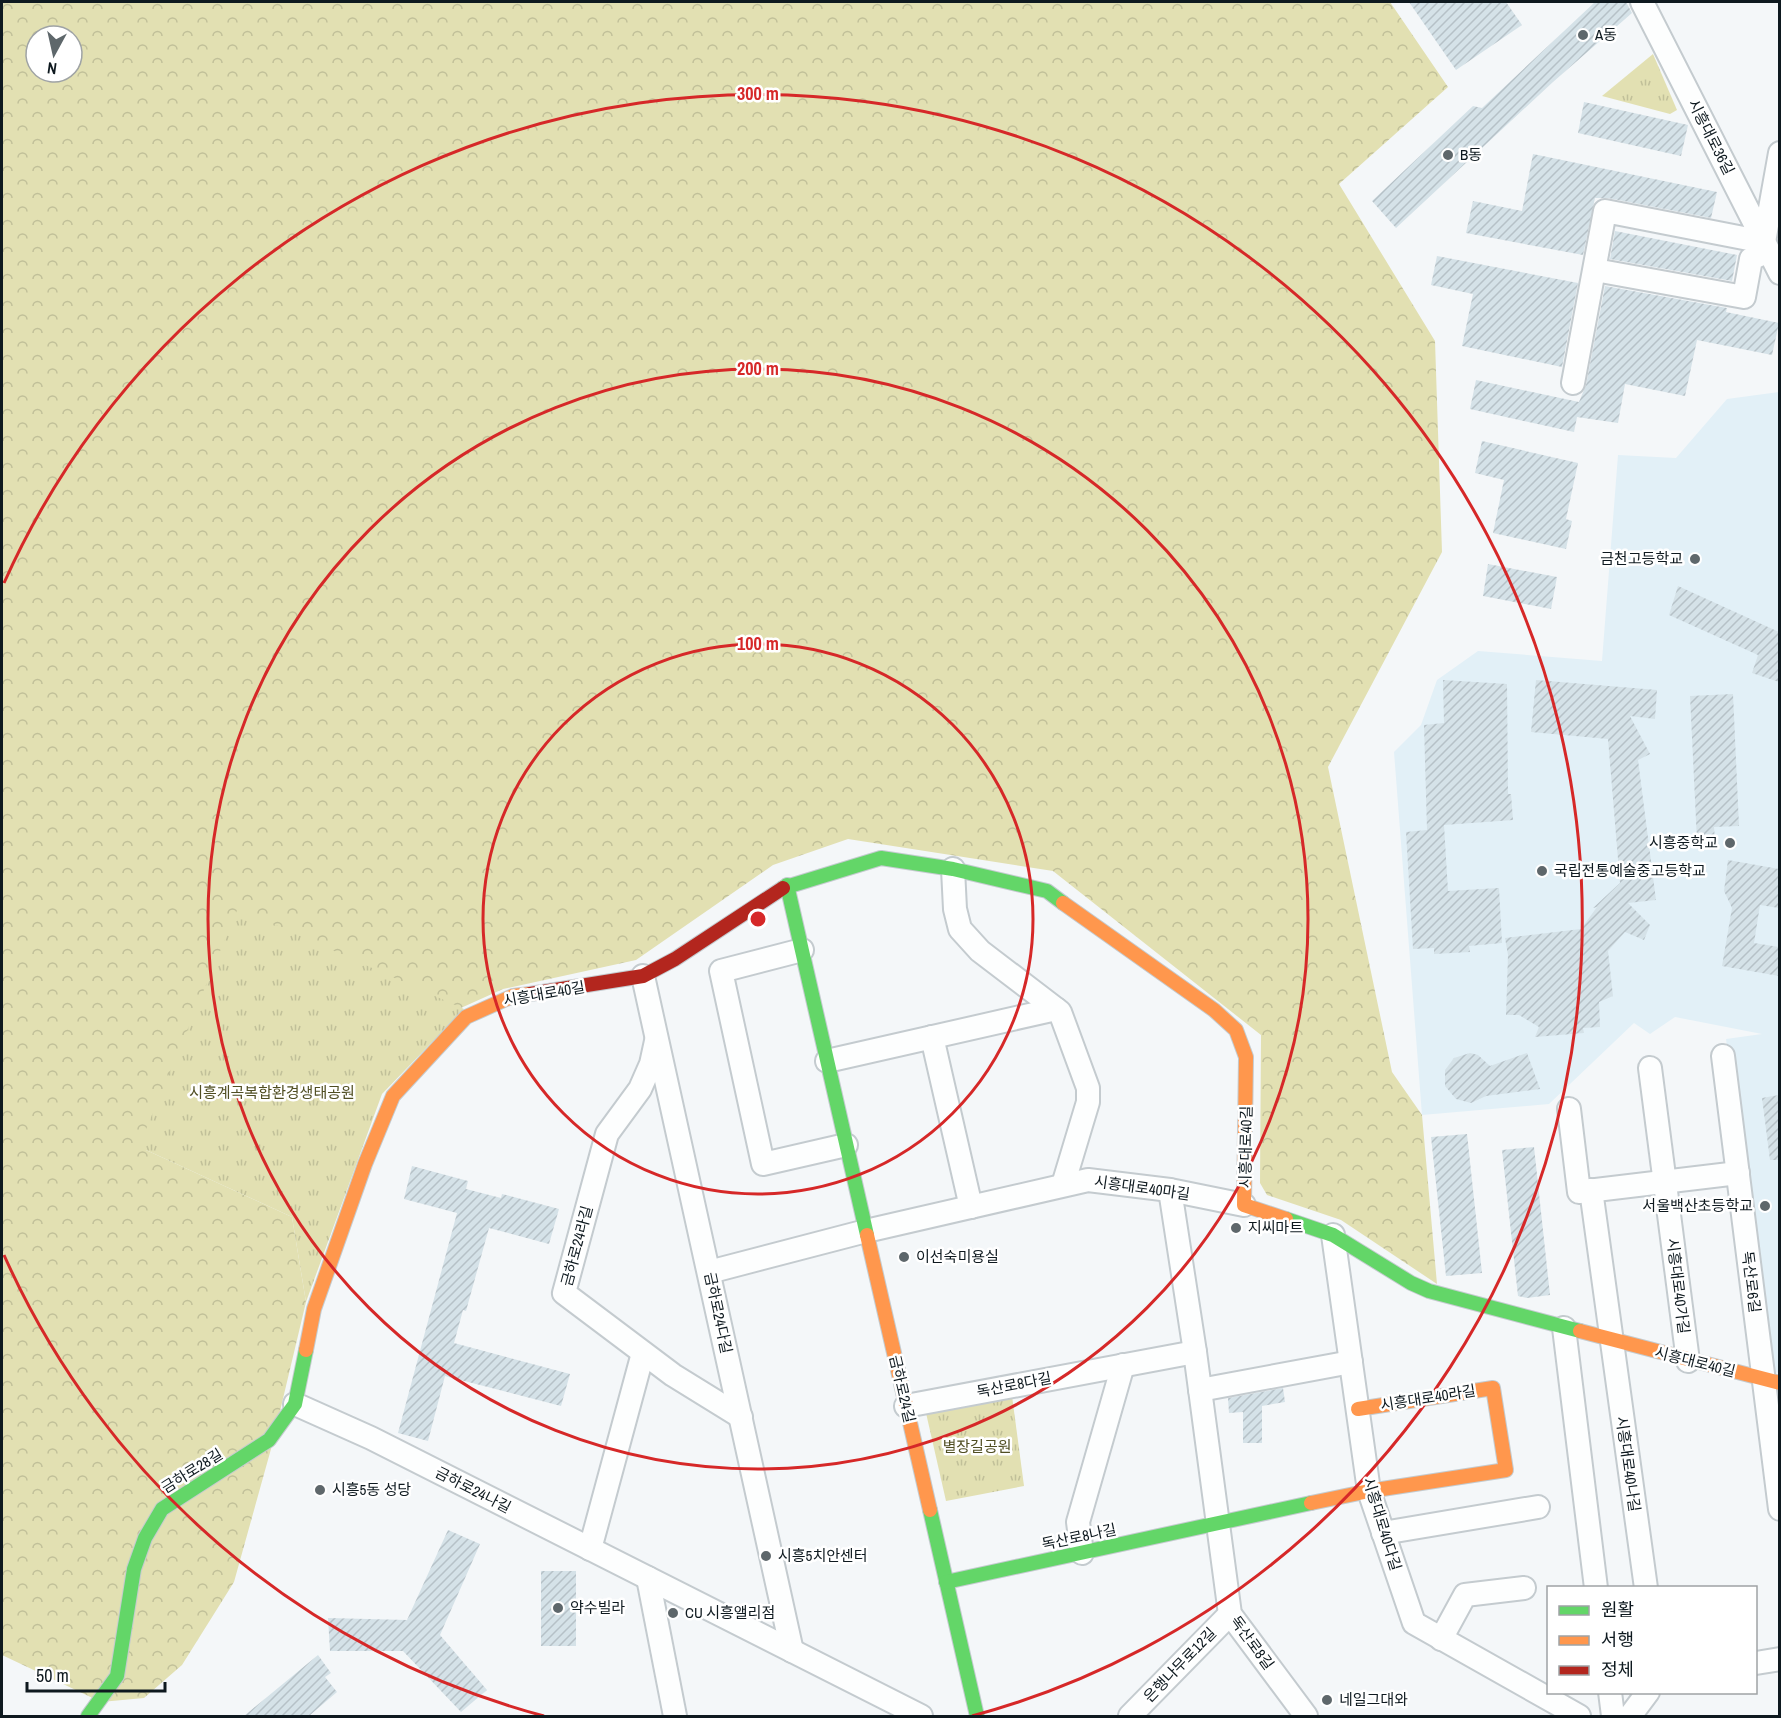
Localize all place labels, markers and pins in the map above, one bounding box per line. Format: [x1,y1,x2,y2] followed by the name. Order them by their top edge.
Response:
[1594,24,1617,45] place label: A동
[1576,28,1590,42] marker: A동
[1460,144,1482,165] place label: B동
[1441,148,1455,162] marker: B동
[1600,548,1683,569] place label: 금천고등학교
[1688,552,1702,566] marker: 금천고등학교
[1649,832,1718,853] place label: 시흥중학교
[1723,836,1737,850] marker: 시흥중학교
[1554,860,1706,881] place label: 국립전통예술중고등학교
[1535,864,1549,878] marker: 국립전통예술중고등학교
[748,909,768,929] centre of rings
[1643,1195,1753,1216] place label: 서울백산초등학교
[1758,1199,1772,1213] marker: 서울백산초등학교
[1248,1217,1303,1238] place label: 지씨마트
[1229,1221,1243,1235] marker: 지씨마트
[916,1246,999,1267] place label: 이선숙미용실
[897,1250,911,1264] marker: 이선숙미용실
[332,1479,411,1500] place label: 시흥5동 성당
[313,1483,327,1497] marker: 시흥5동 성당
[778,1545,868,1566] place label: 시흥5치안센터
[759,1549,773,1563] marker: 시흥5치안센터
[570,1597,625,1618] place label: 약수빌라
[551,1601,565,1615] marker: 약수빌라
[685,1602,775,1623] place label: CU 시흥앨리점
[666,1606,680,1620] marker: CU 시흥앨리점
[1339,1689,1408,1710] place label: 네일그대와
[1320,1693,1334,1707] marker: 네일그대와

